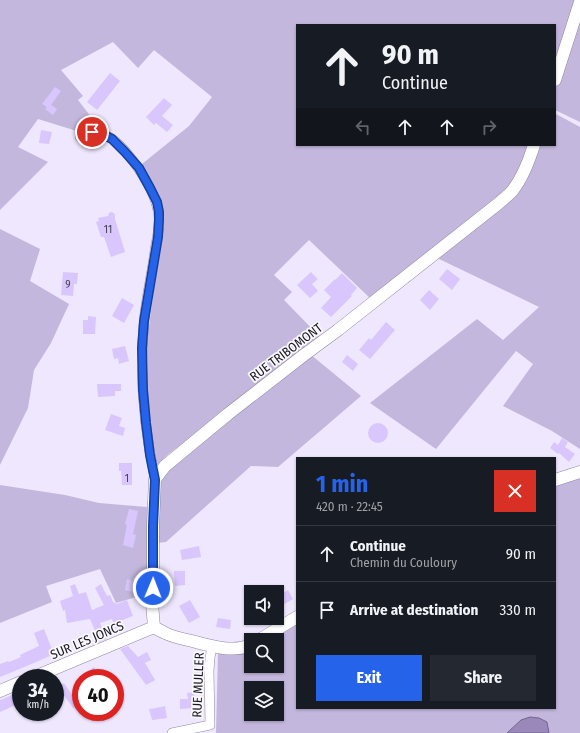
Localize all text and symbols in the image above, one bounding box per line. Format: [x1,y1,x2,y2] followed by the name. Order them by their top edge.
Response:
[382,38,439,71] text: 90 m
[316,40,368,92] icon: ahead
[382,72,448,94] text: Continue
[75,115,109,149] pin
[352,116,374,138] icon: left
[394,116,416,138] icon: ahead
[436,116,458,138] icon: ahead
[478,116,500,138] icon: right
[81,121,103,143] icon: arrive
[104,223,112,236] house number: 11
[65,278,71,291] house number: 9
[247,320,325,384] street label: RUE TRIBOMONT
[316,470,368,498] text: 1 min
[494,470,536,512] button: close
[125,472,129,485] house number: 1
[316,499,383,514] text: 420 m · 22:45
[350,537,406,555] text: Continue
[316,543,338,565] icon: ahead
[506,545,536,563] text: 90 m
[350,555,457,570] text: Chemin du Couloury
[132,567,174,609] position arrow
[244,585,284,721] map controls
[244,585,284,625] button: sound
[316,599,338,621] icon: arrive
[350,601,478,619] text: Arrive at destination
[500,601,536,619] text: 330 m
[48,618,126,662] street label: SUR LES JONCS
[244,633,284,673] button: search
[189,652,207,718] street label: RUE MULLER
[316,655,422,701] button: Exit
[430,655,536,701] button: Share
[72,669,124,721] speed limit sign: 40
[28,678,48,702] text: 34
[244,681,284,721] button: layers
[27,699,49,711] text: km/h

